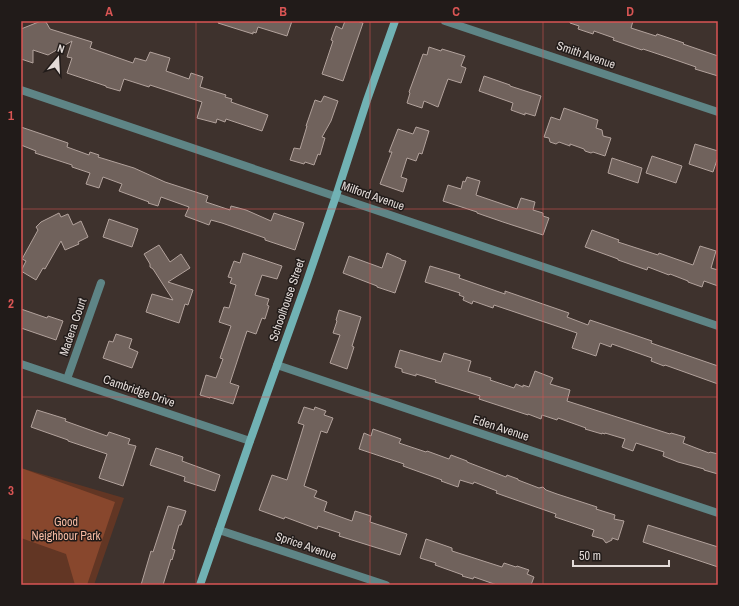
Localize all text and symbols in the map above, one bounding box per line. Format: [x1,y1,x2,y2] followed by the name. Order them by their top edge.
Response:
[105,3,113,20] text: A
[279,3,287,20] text: B
[452,3,460,20] text: C
[626,3,634,20] text: D
[555,37,617,73] street label: Smith Avenue
[38,38,78,78] north arrow
[56,41,66,56] text: N
[8,107,14,124] text: 1
[339,178,407,214] street label: Milford Avenue
[265,257,309,343] street label: Schoolhouse Street
[8,295,14,312] text: 2
[56,296,90,358] street label: Madera Court
[101,371,177,411] street label: Cambridge Drive
[471,411,531,445] street label: Eden Avenue
[8,482,14,499] text: 3
[32,514,101,544] park label: Good Neighbour Park
[273,528,339,564] street label: Sprice Avenue
[573,542,669,568] scale bar
[579,548,601,564] text: 50 m

